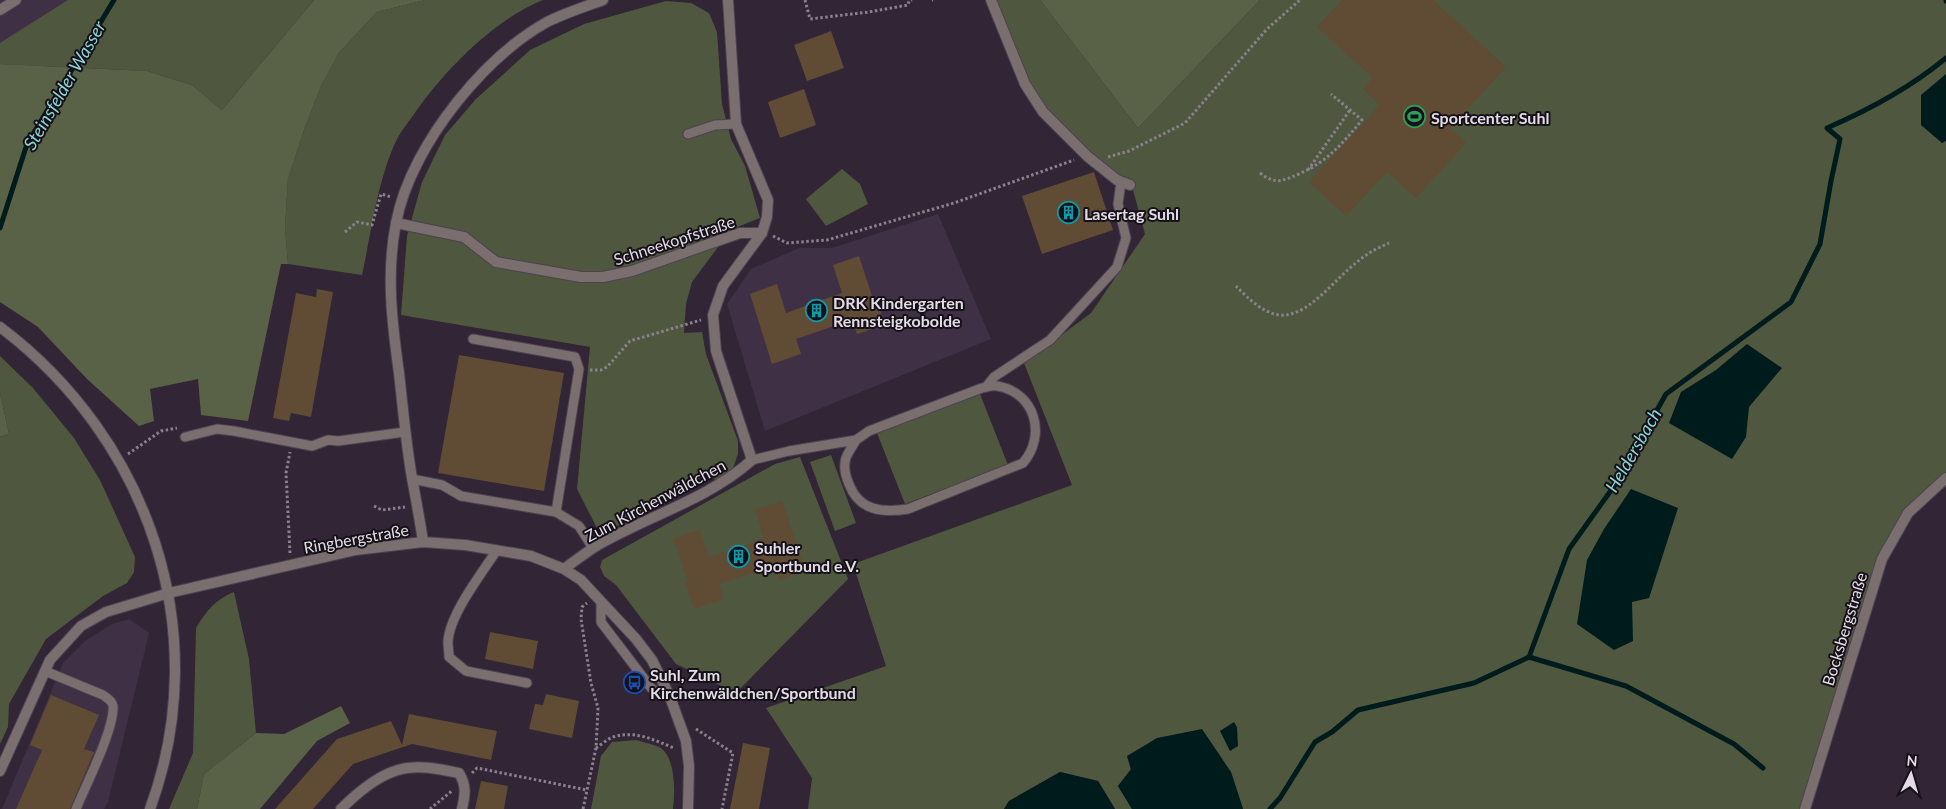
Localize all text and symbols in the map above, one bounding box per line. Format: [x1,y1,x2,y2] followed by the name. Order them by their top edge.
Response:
[18,16,110,153] water label: Steinsfelder Wasser
[1403,105,1427,129] sports icon: Sportcenter Suhl
[1431,108,1549,127] place label: Sportcenter Suhl
[1056,201,1080,225] building icon: Lasertag Suhl
[1084,204,1179,223] place label: Lasertag Suhl
[611,211,737,269] street label: Schneekopfstraße
[833,293,964,330] place label: DRK Kindergarten Rennsteigkobolde
[805,299,829,323] building icon: DRK Kindergarten Rennsteigkobolde
[1600,404,1666,496] water label: Heldersbach
[581,455,729,545] street label: Zum Kirchenwäldchen
[302,519,410,557] street label: Ringbergstraße
[755,538,859,575] place label: Suhler Sportbund e.V.
[727,544,751,568] building icon: Suhler Sportbund e.V.
[1818,570,1870,688] street label: Bocksbergstraße
[650,665,856,702] place label: Suhl, Zum Kirchenwäldchen/Sportbund
[622,671,646,695] bus stop icon: Suhl, Zum Kirchenwäldchen/Sportbund
[1886,749,1936,799] north arrow
[1906,752,1918,769] text: N

